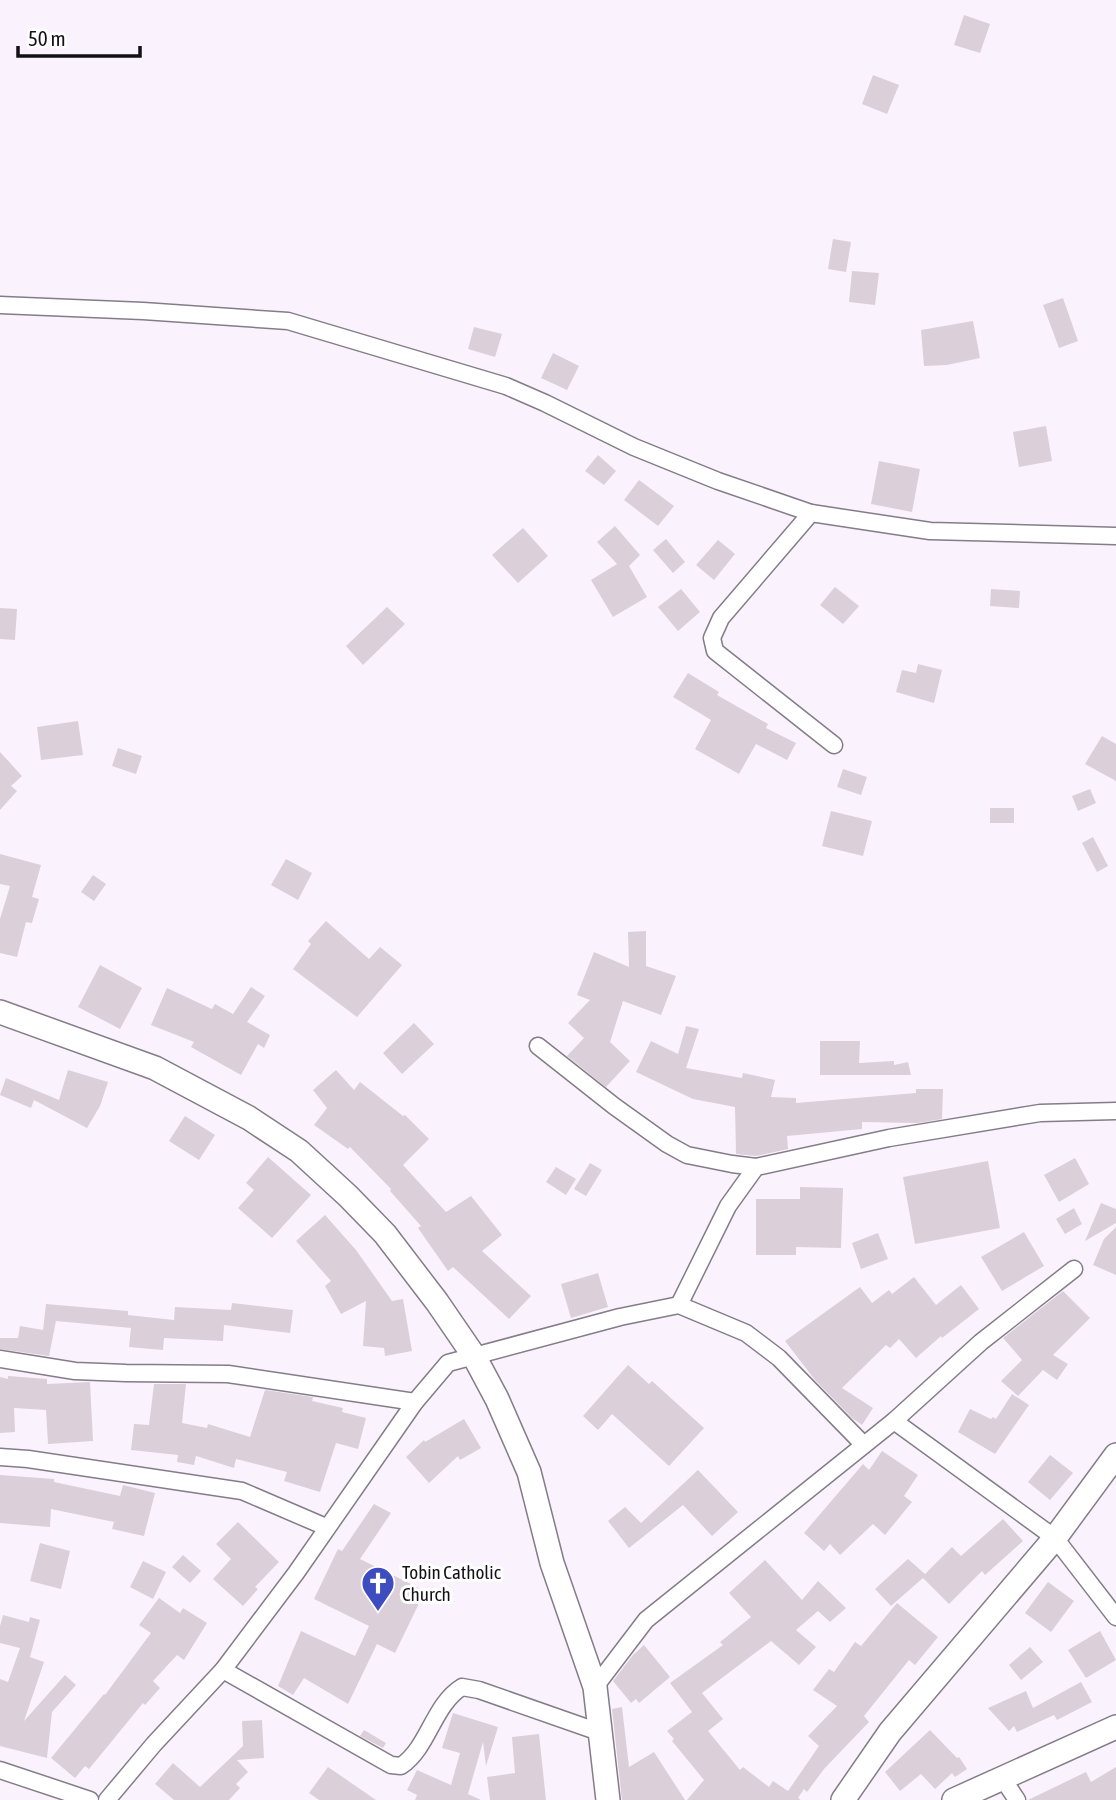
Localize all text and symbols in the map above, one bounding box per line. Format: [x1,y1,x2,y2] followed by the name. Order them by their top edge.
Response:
[18,14,140,58] scale bar
[28,26,66,50] text: 50 m
[402,1561,502,1605] place label: Tobin Catholic Church
[359,1564,397,1613] church icon: Tobin Catholic Church

